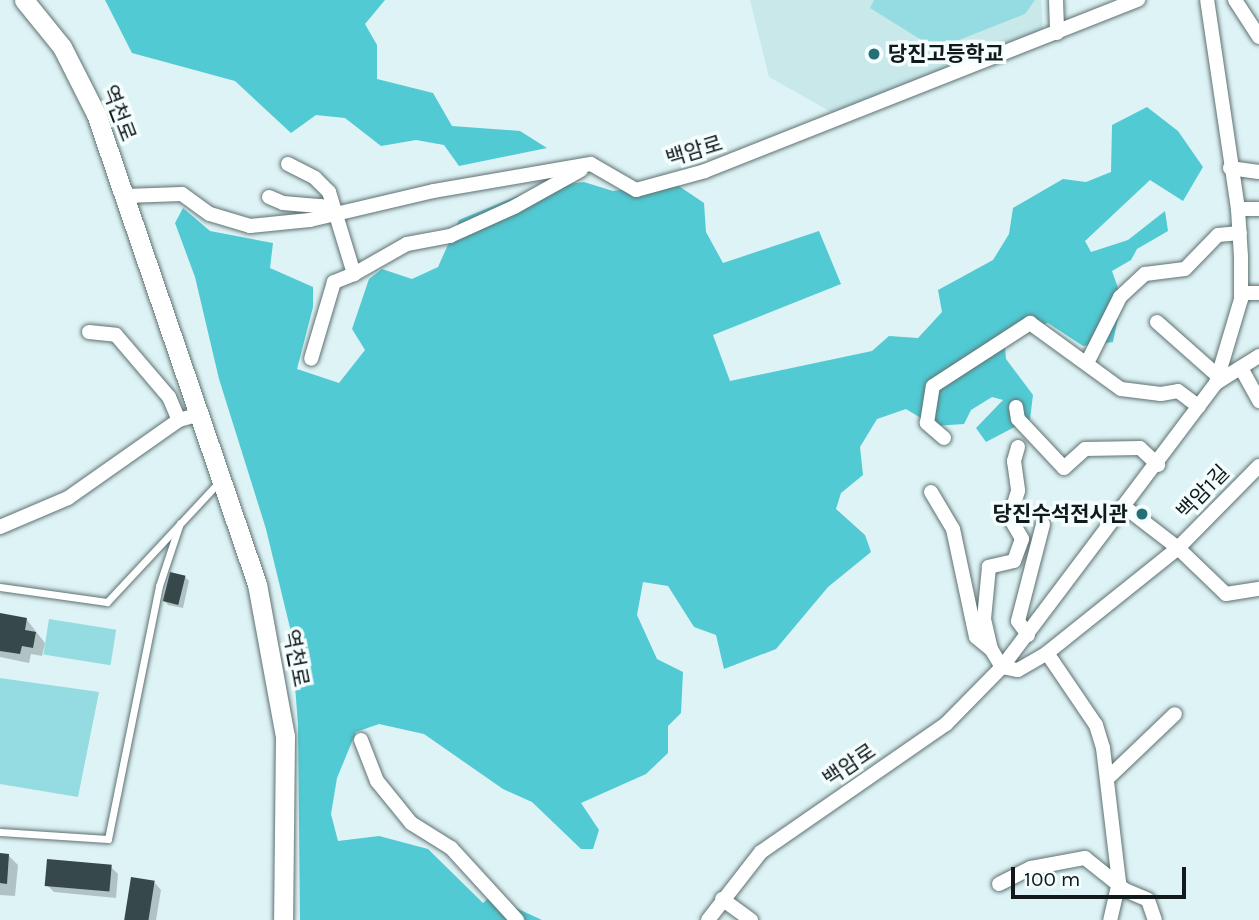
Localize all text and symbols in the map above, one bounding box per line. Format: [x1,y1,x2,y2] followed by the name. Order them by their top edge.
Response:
[888,41,1004,67] place label: 당진고등학교
[866,46,882,62] marker: 당진고등학교
[97,81,141,145] street label: 역천로
[663,130,725,172] street label: 백암로
[1171,460,1235,524] street label: 백암1길
[993,501,1128,527] place label: 당진수석전시관
[1134,506,1150,522] marker: 당진수석전시관
[278,627,314,689] street label: 역천로
[818,738,880,792] street label: 백암로
[1014,853,1189,897] scale bar
[1024,867,1081,891] text: 100 m

